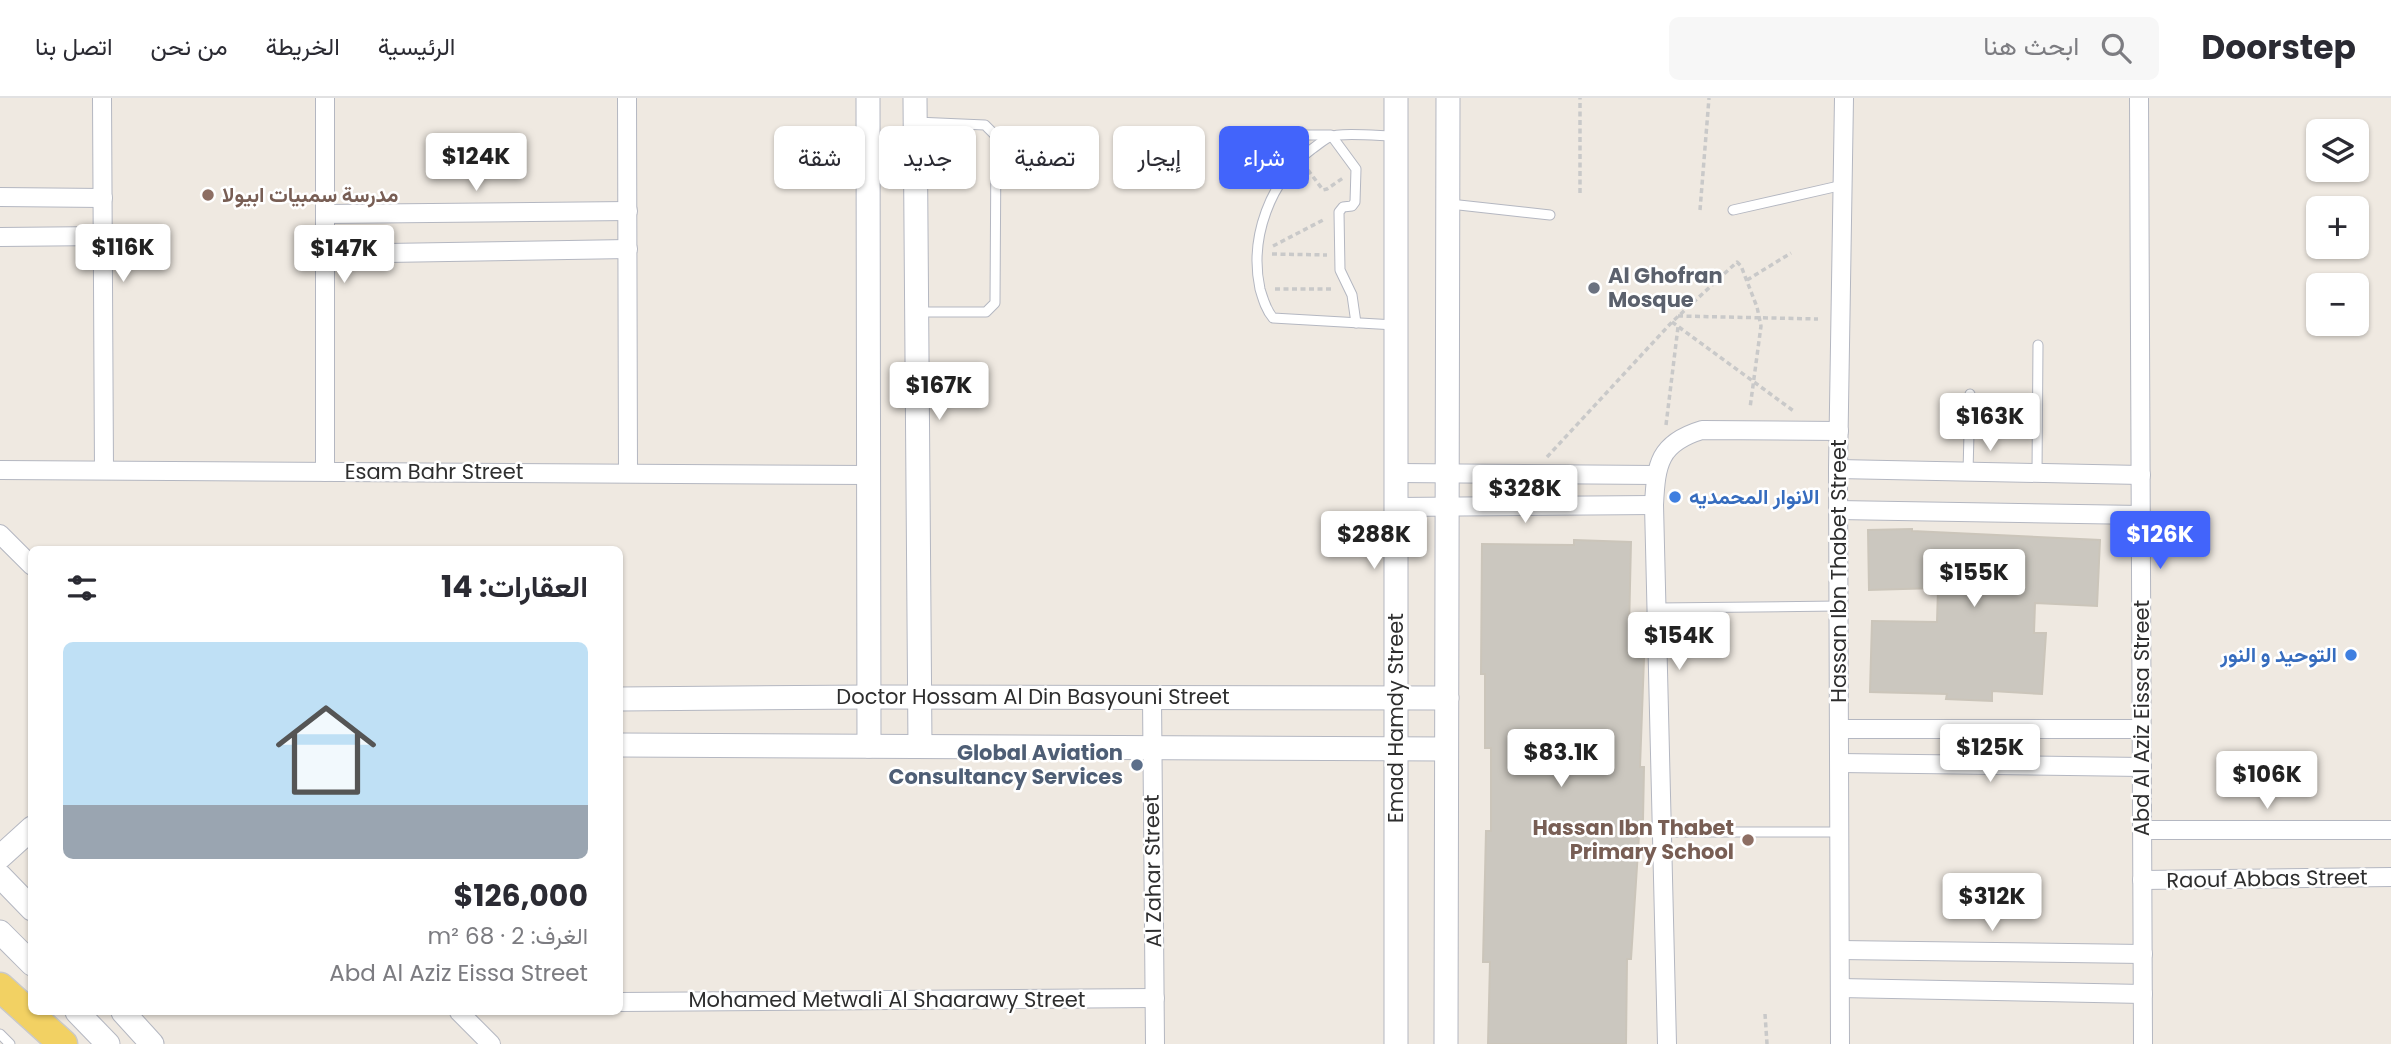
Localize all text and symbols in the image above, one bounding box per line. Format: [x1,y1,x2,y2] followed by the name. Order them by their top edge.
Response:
[1669,17,2159,80] search box
[2201,24,2356,71] text: Doorstep
[1983,28,2079,64] text: ابحث هنا
[2097,29,2135,67] icon: search
[35,30,113,63] text: اتصل بنا
[151,30,228,63] text: من نحن
[266,30,340,63] text: الخريطة
[378,30,455,63] text: الرئيسية
[2306,119,2369,336] map controls
[2306,119,2369,182] button: layers
[774,126,865,189] chip: شقة
[879,126,976,189] chip: جديد
[990,126,1099,189] chip: تصفية
[1113,126,1205,189] chip: إيجار
[1219,126,1309,189] chip: شراء
[427,134,525,193] pin: $124K
[442,140,510,172] text: $124K
[222,180,398,209] place label: مدرسة سمبيات ابيولا
[200,187,216,203] marker: مدرسة سمبيات ابيولا
[2306,196,2369,259] button: +
[74,225,172,284] pin: $116K
[295,226,393,285] pin: $147K
[91,231,155,263] text: $116K
[310,232,378,264] text: $147K
[1608,261,1723,314] place label: Al Ghofran Mosque
[2306,273,2369,336] button: −
[1586,280,1602,296] marker: Al Ghofran Mosque
[890,362,988,422] pin: $167K
[906,369,972,401] text: $167K
[1941,394,2039,453] pin: $163K
[1956,400,2024,432] text: $163K
[1824,439,1853,703] street label: Hassan Ibn Thabet Street
[345,457,523,486] street label: Esam Bahr Street
[1476,466,1574,525] pin: $328K
[1488,472,1562,504] text: $328K
[1689,482,1819,511] place label: الانوار المحمديه
[1667,489,1683,505] marker: الانوار المحمديه
[1325,512,1423,571] pin: $288K
[2111,512,2209,571] pin: $126K
[1337,518,1411,550] text: $288K
[2126,518,2194,550] text: $126K
[1925,550,2023,609] pin: $155K
[1939,556,2009,588] text: $155K
[441,565,588,608] text: العقارات: 14
[63,569,101,607] icon: filters
[2127,600,2156,836] street label: Abd Al Aziz Eissa Street
[1630,612,1728,672] pin: $154K
[1381,613,1410,823] street label: Emad Hamdy Street
[1644,619,1714,651] text: $154K
[2219,640,2337,669] place label: التوحيد و النور
[2343,647,2359,663] marker: التوحيد و النور
[836,682,1230,711] street label: Doctor Hossam Al Din Basyouni Street
[263,687,389,813] icon: home
[1941,724,2039,784] pin: $125K
[1504,730,1618,789] pin: $83.1K
[1956,731,2024,763] text: $125K
[1523,736,1599,768] text: $83.1K
[888,738,1123,791] place label: Global Aviation Consultancy Services
[2218,752,2316,811] pin: $106K
[1129,757,1145,773] marker: Global Aviation Consultancy Services
[2232,758,2302,790] text: $106K
[1137,794,1168,948] street label: Al Zahar Street
[1532,813,1734,866] place label: Hassan Ibn Thabet Primary School
[1740,832,1756,848] marker: Hassan Ibn Thabet Primary School
[2166,862,2368,895] street label: Raouf Abbas Street
[453,874,588,917] text: $126,000
[1943,874,2041,933] pin: $312K
[1959,880,2025,912] text: $312K
[428,920,588,952] text: الغرف: 2 · 68 m²
[329,957,588,989] text: Abd Al Aziz Eissa Street
[689,985,1085,1014] street label: Mohamed Metwali Al Shaarawy Street

